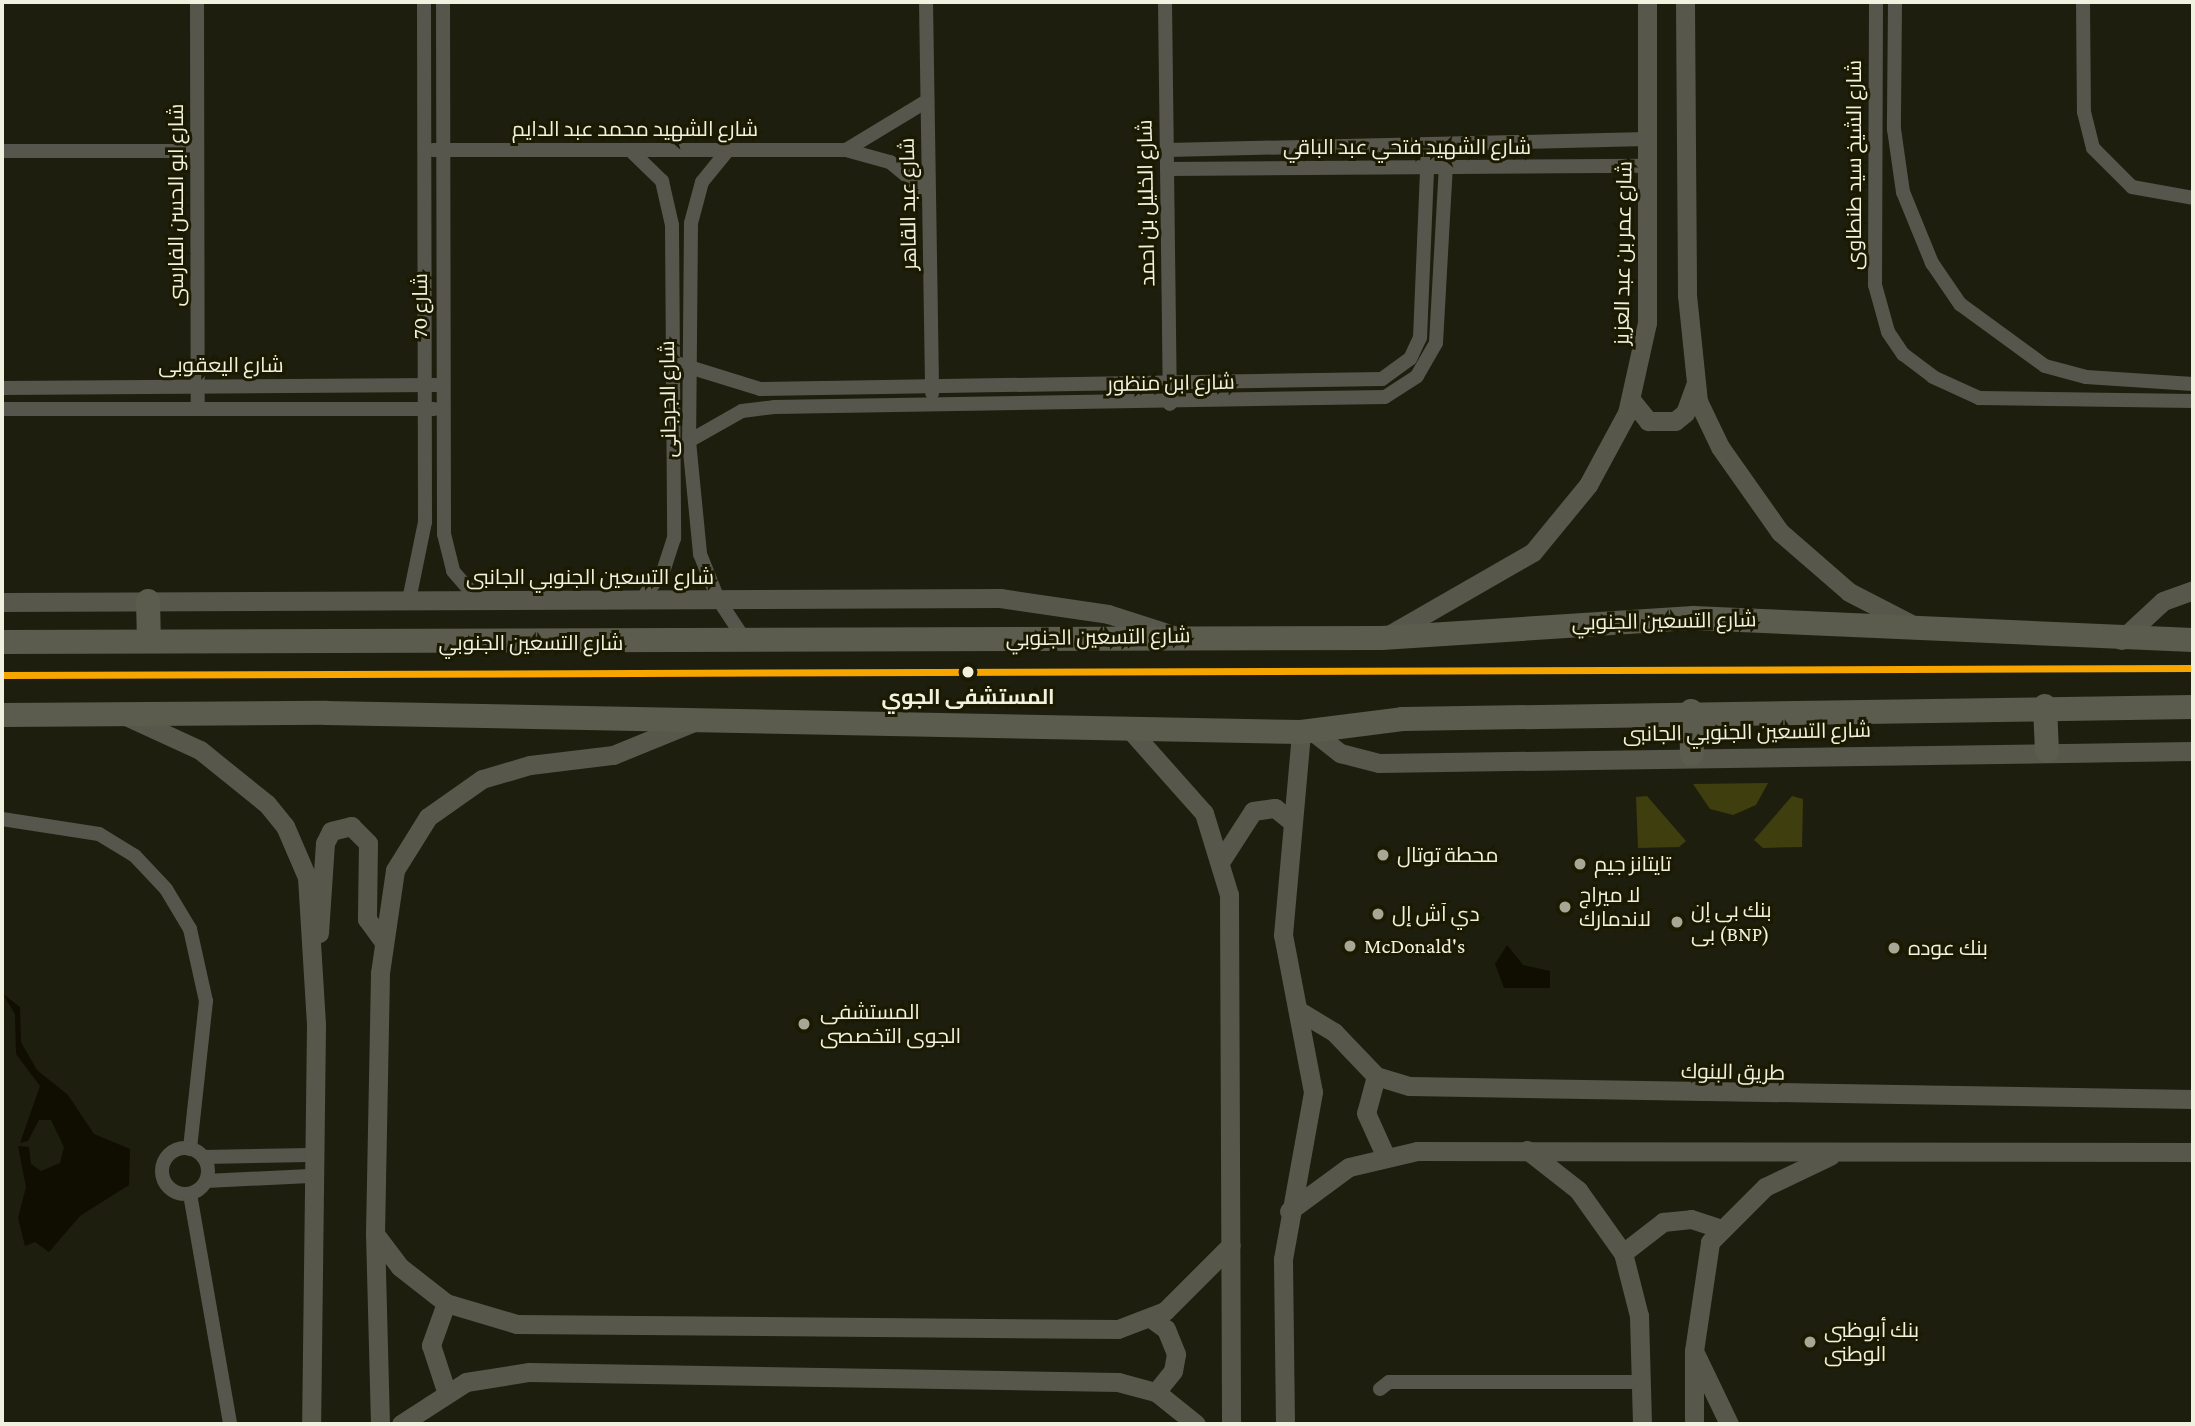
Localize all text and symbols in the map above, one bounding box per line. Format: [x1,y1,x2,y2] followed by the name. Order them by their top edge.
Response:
[1841,60,1867,270] street label: شارع الشيخ سيد طنطاوى
[163,104,189,306] street label: شارع ابو الحسن الفارسى
[512,116,758,142] street label: شارع الشهيد محمد عبد الدايم
[1132,119,1160,287] street label: شارع الخليل بن احمد
[1283,134,1531,160] street label: شارع الشهيد فتحي عبد الباقي
[894,138,922,270] street label: شارع عبد القاهر
[1609,161,1637,345] street label: شارع عمر بن عبد العزيز
[407,273,433,339] street label: شارع 70
[654,340,682,458] street label: شارع الجرجانى
[158,352,284,378] street label: شارع اليعقوبى
[1107,369,1235,397] street label: شارع ابن منظور
[466,564,714,590] street label: شارع التسعين الجنوبي الجانبى
[1571,607,1757,635] street label: شارع التسعين الجنوبي
[1005,623,1191,651] street label: شارع التسعين الجنوبي
[439,630,623,656] street label: شارع التسعين الجنوبي
[958,662,978,682] marker: المستشفى الجوي
[881,684,1055,710] place label: المستشفى الجوي
[1623,717,1871,747] street label: شارع التسعين الجنوبي الجانبى
[1397,842,1498,868] place label: محطة توتال
[1375,847,1391,863] marker: محطة توتال
[1594,851,1671,877] place label: تايتانز جيم
[1572,856,1588,872] marker: تايتانز جيم
[1579,882,1651,932] place label: لا ميراج لاندمارك
[1691,897,1772,947] place label: بنك بى إن بى (BNP)
[1557,899,1573,915] marker: لا ميراج لاندمارك
[1392,901,1480,927] place label: دي آش إل
[1370,906,1386,922] marker: دي آش إل
[1669,914,1685,930] marker: بنك بى إن بى (BNP)
[1364,933,1465,959] place label: McDonald's
[1908,935,1988,961] place label: بنك عوده
[1342,938,1358,954] marker: McDonald's
[1886,940,1902,956] marker: بنك عوده
[820,999,961,1049] place label: المستشفى الجوى التخصصى
[794,1014,814,1034] marker: المستشفى الجوى التخصصى
[1681,1058,1785,1086] street label: طريق البنوك
[1824,1317,1919,1367] place label: بنك أبوظبى الوطنى
[1802,1334,1818,1350] marker: بنك أبوظبى الوطنى

